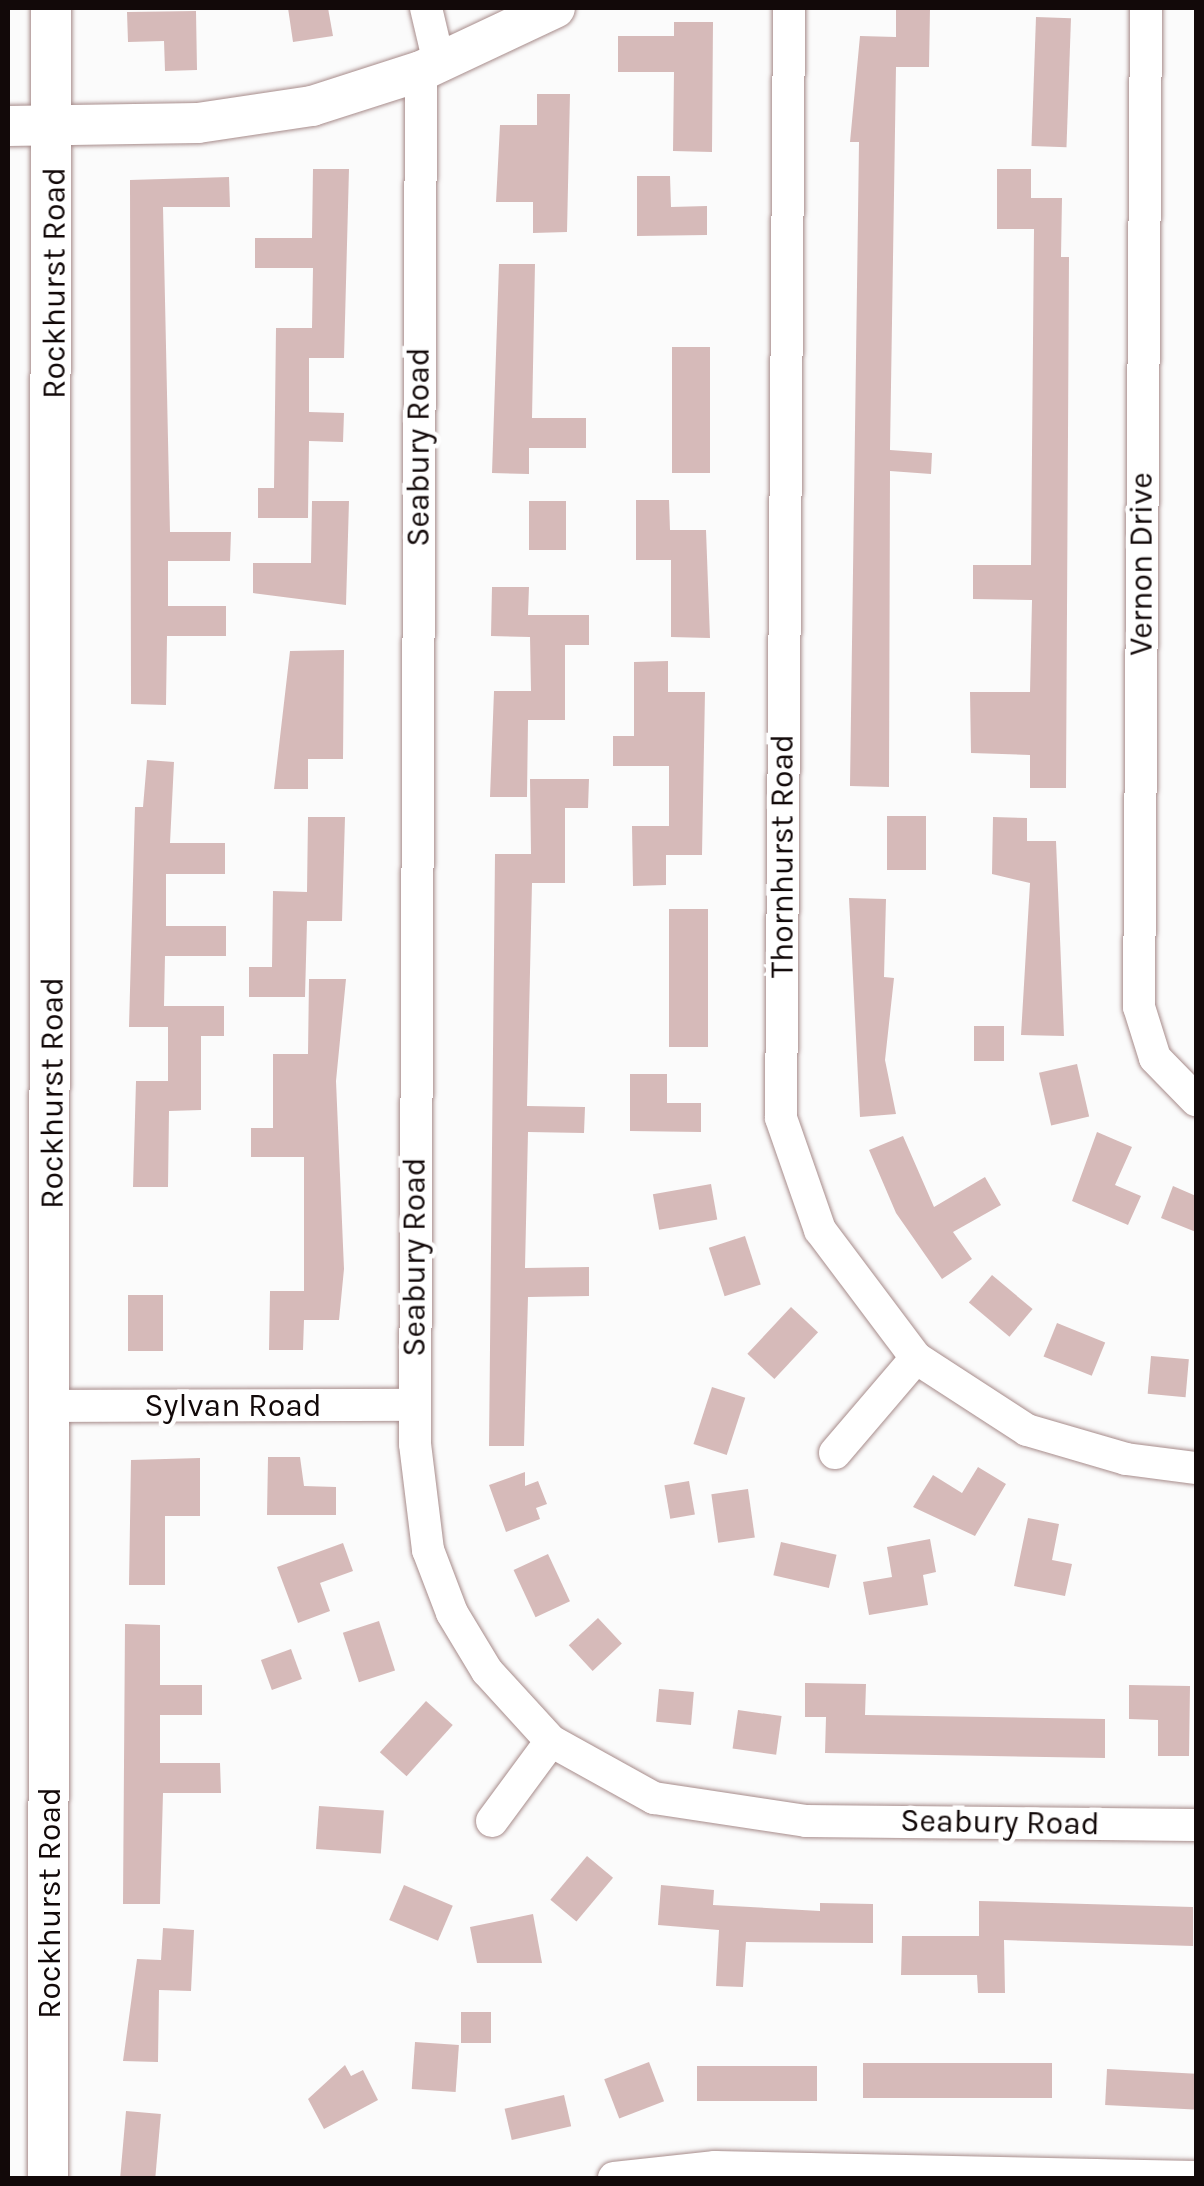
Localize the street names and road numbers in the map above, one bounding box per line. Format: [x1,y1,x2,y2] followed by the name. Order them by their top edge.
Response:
[36,167,74,399] street label: Rockhurst Road
[400,347,438,547] street label: Seabury Road
[1123,472,1161,656] street label: Vernon Drive
[764,734,802,978] street label: Thornhurst Road
[34,977,72,1209] street label: Rockhurst Road
[396,1157,434,1357] street label: Seabury Road
[144,1387,322,1425] street label: Sylvan Road
[31,1787,69,2019] street label: Rockhurst Road
[900,1802,1100,1844] street label: Seabury Road

